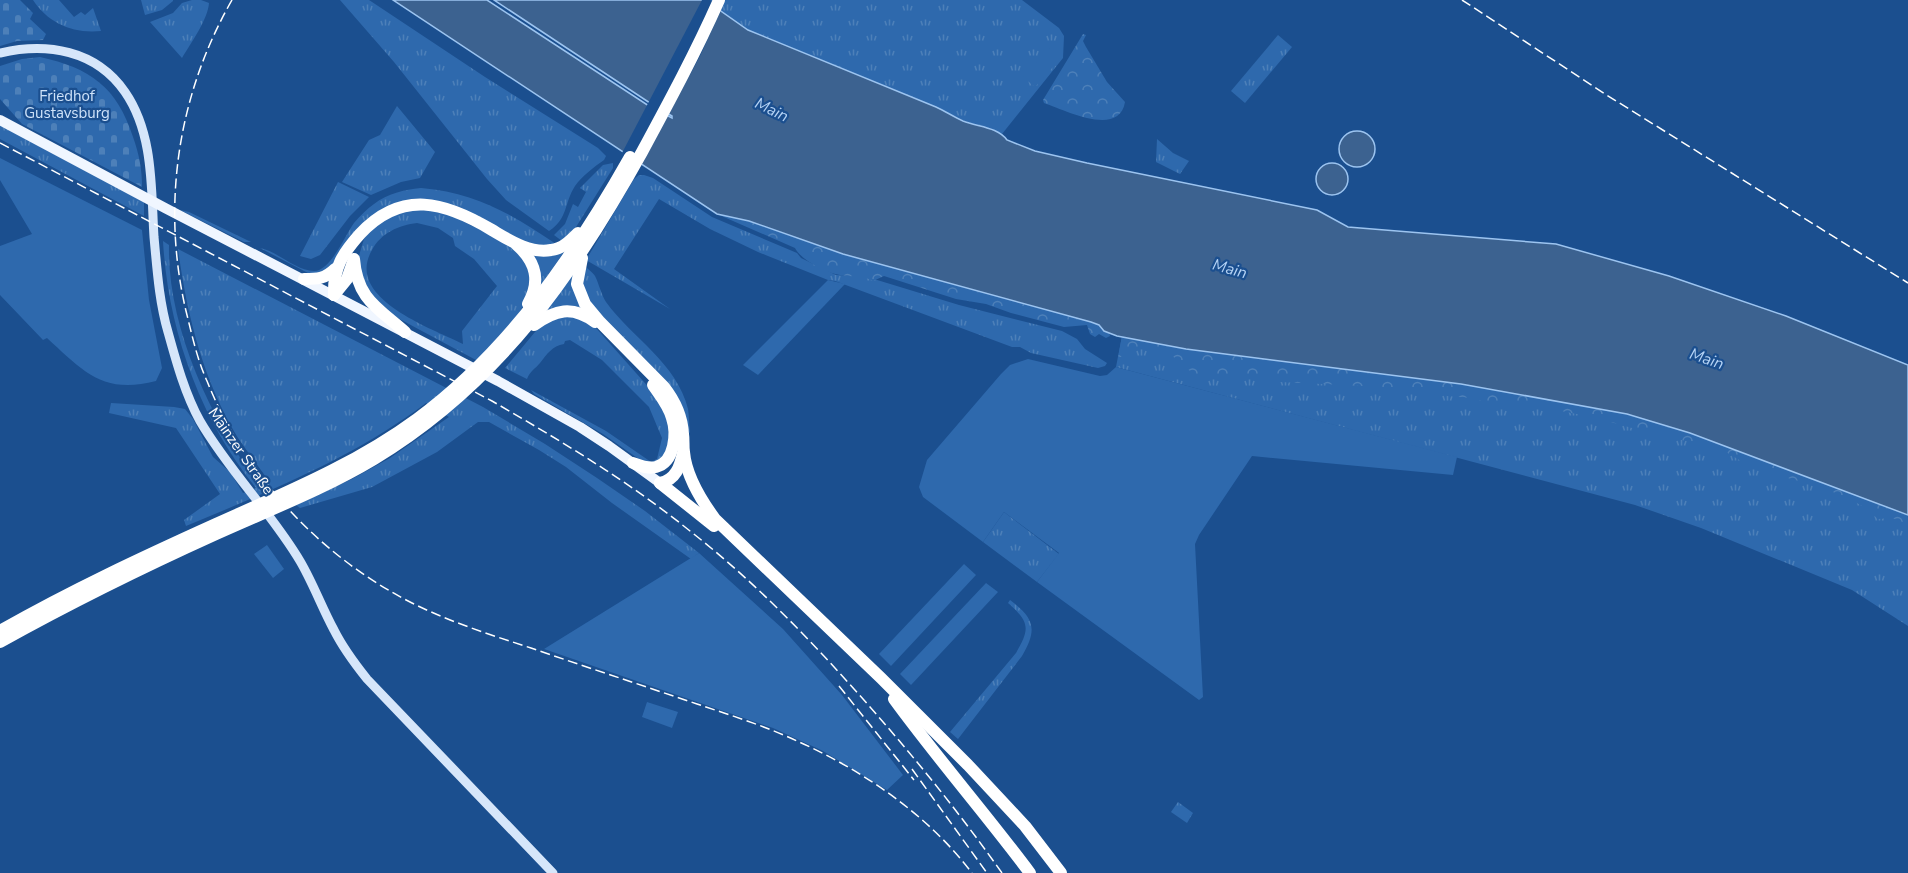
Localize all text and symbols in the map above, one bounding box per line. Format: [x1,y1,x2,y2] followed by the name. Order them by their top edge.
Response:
[24,86,110,123] park label: Friedhof Gustavsburg
[751,92,792,127] water label: Main
[1210,254,1250,284] water label: Main
[1687,343,1727,375] water label: Main
[204,404,278,498] street label: Mainzer Straße

